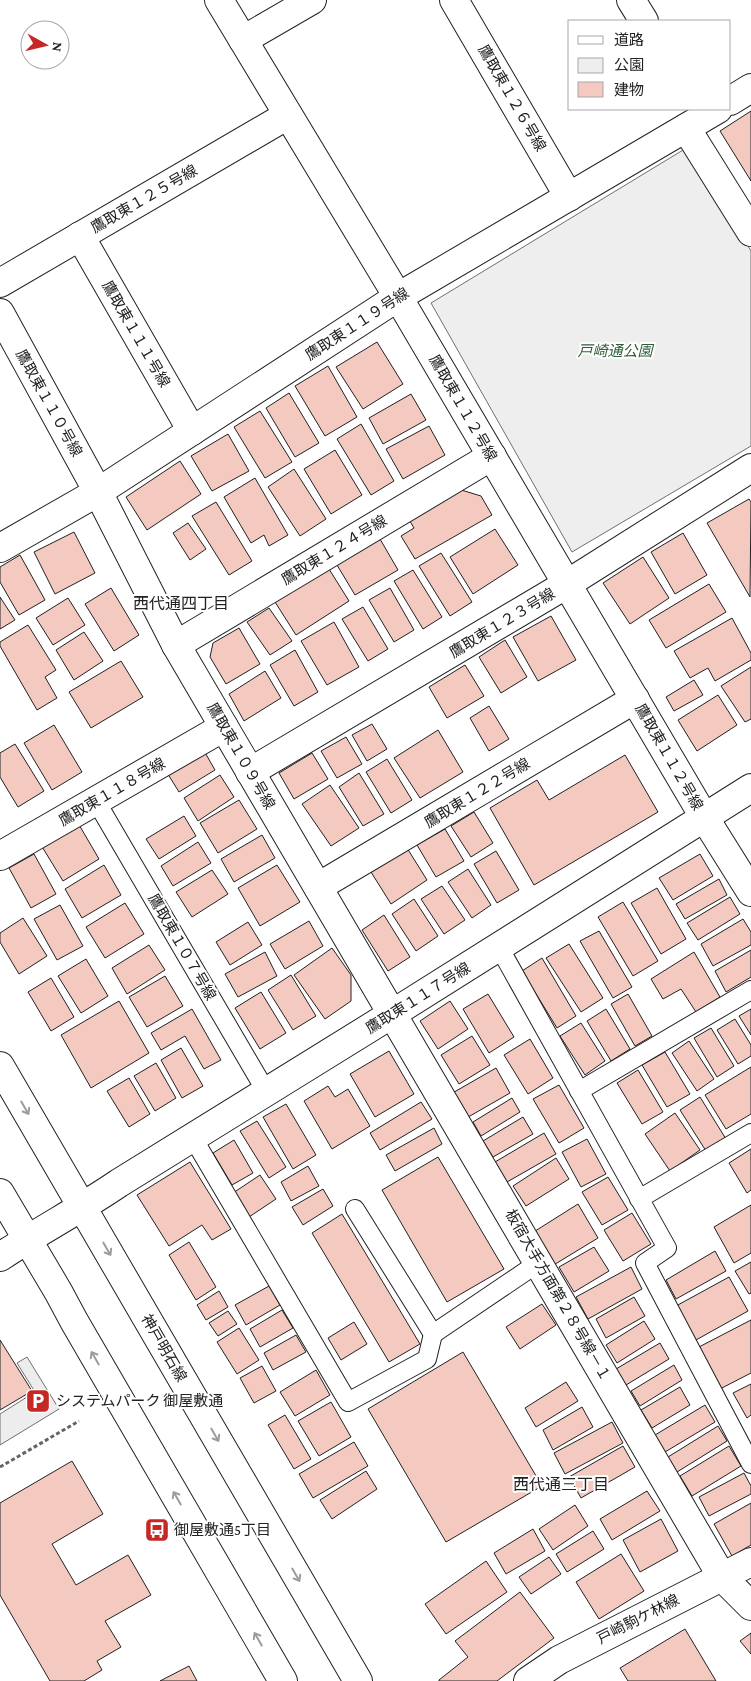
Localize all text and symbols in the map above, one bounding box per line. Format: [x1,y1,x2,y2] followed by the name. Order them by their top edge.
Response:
[20,20,70,70] north arrow
[568,20,731,110] legend
[614,32,644,48] text: 道路
[49,41,66,53] text: N
[475,42,549,154] street label: 鷹取東１２６号線
[614,57,644,73] text: 公園
[614,82,644,98] text: 建物
[88,162,200,236] street label: 鷹取東１２５号線
[99,278,173,390] street label: 鷹取東１１１号線
[302,285,412,363] street label: 鷹取東１１９号線
[577,343,654,359] park label: 戸崎通公園
[13,347,85,459] street label: 鷹取東１１０号線
[426,352,500,464] street label: 鷹取東１１２号線
[278,512,390,588] street label: 鷹取東１２４号線
[446,585,558,661] street label: 鷹取東１２３号線
[133,595,229,612] district label: 西代通四丁目
[204,700,278,812] street label: 鷹取東１０９号線
[632,701,706,813] street label: 鷹取東１１２号線
[56,755,168,829] street label: 鷹取東１１８号線
[421,755,533,831] street label: 鷹取東１２２号線
[145,891,219,1003] street label: 鷹取東１０７号線
[363,959,473,1037] street label: 鷹取東１１７号線
[20,1101,30,1115] one-way arrow
[502,1207,614,1383] street label: 板宿大手方面第２８号線－１
[102,1241,112,1255] one-way arrow
[138,1312,190,1384] street label: 神戸明石線
[90,1351,100,1365] one-way arrow
[25,1388,51,1414] parking icon: システムパーク 御屋敷通
[56,1392,223,1409] place label: システムパーク 御屋敷通
[210,1427,220,1441] one-way arrow
[513,1476,609,1493] district label: 西代通三丁目
[172,1491,182,1506] one-way arrow
[144,1517,170,1543] bus stop icon: 御屋敷通5丁目
[174,1521,271,1538] place label: 御屋敷通5丁目
[292,1568,302,1582] one-way arrow
[594,1591,682,1647] street label: 戸崎駒ケ林線
[253,1632,263,1646] one-way arrow

